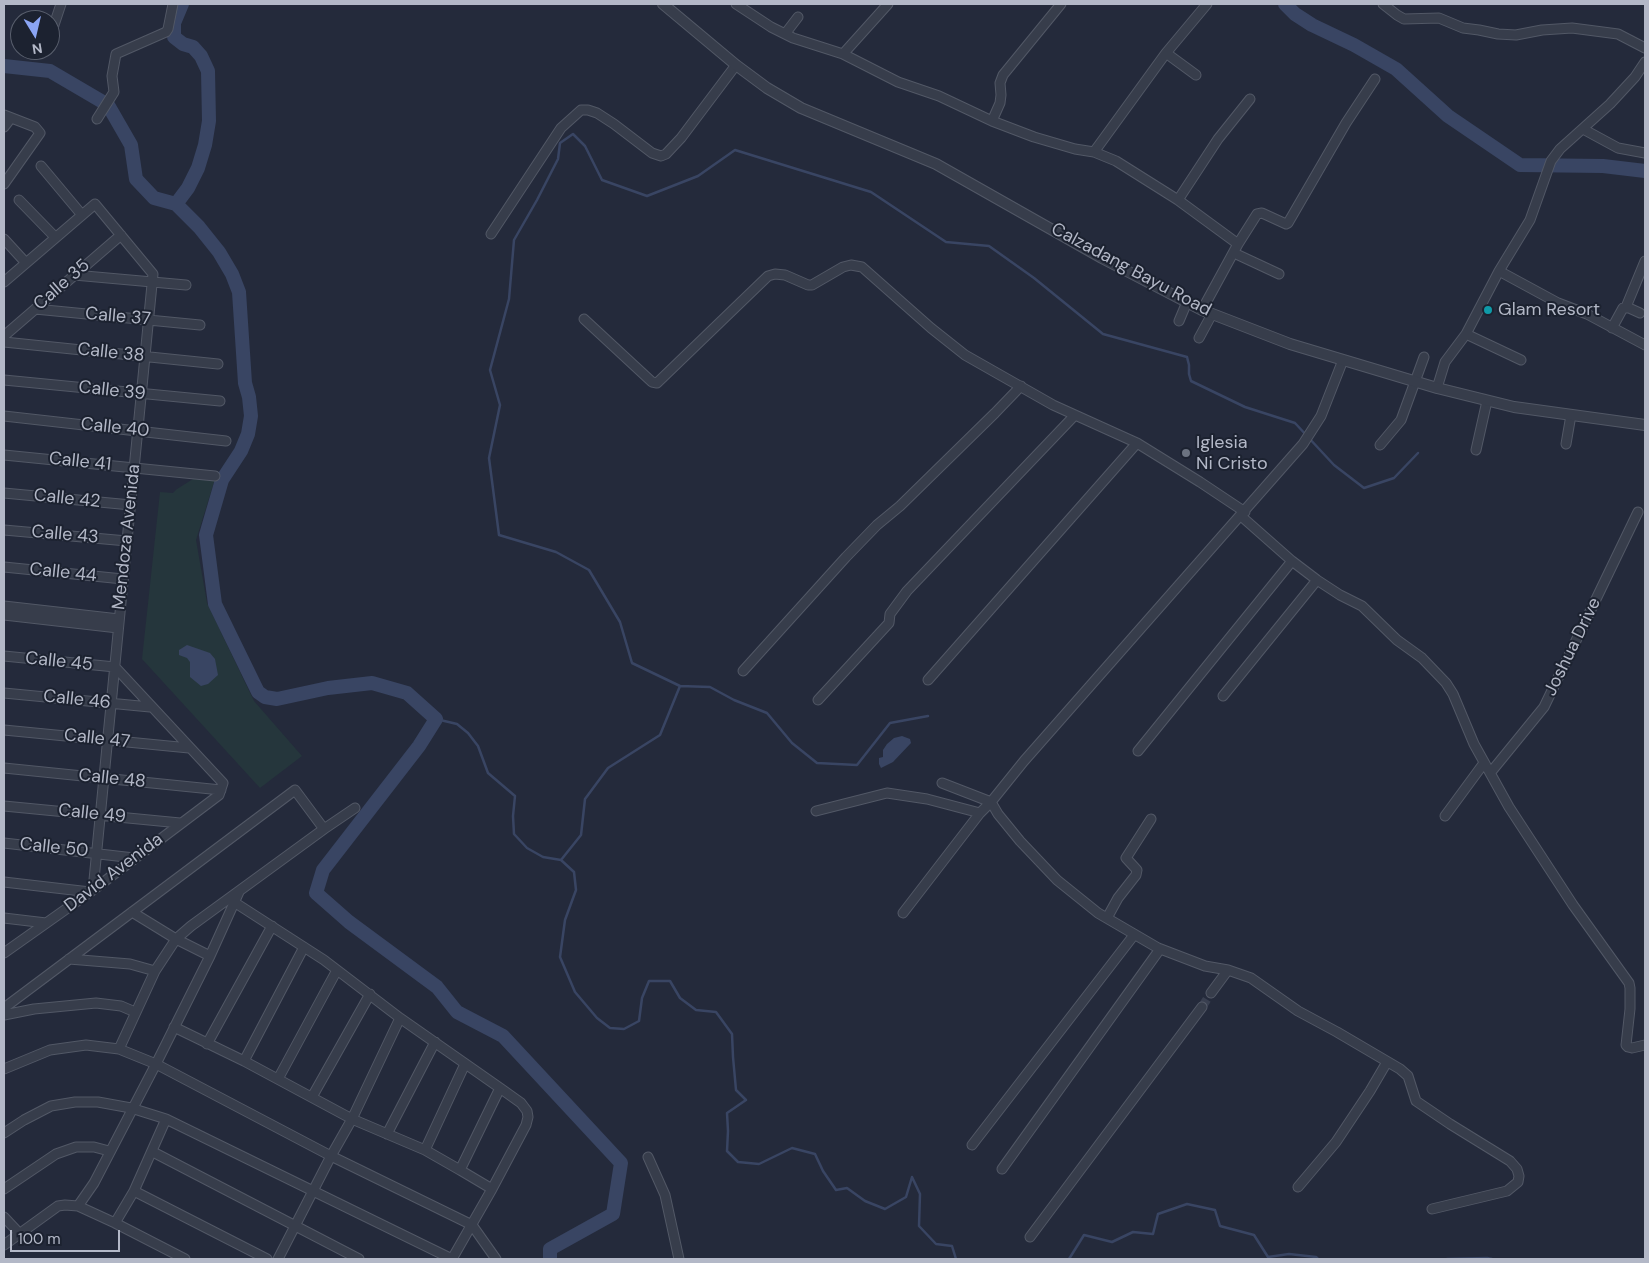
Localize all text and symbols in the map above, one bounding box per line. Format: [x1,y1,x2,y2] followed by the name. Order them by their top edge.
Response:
[10,10,60,60] north arrow
[31,39,44,59] text: N
[1047,219,1215,321] street label: Calzadang Bayu Road
[29,255,95,315] street label: Calle 35
[1498,299,1600,321] place label: Glam Resort
[84,303,152,331] street label: Calle 37
[1482,304,1494,316] marker: Glam Resort
[76,339,146,367] street label: Calle 38
[77,377,147,405] street label: Calle 39
[80,414,150,442] street label: Calle 40
[1196,432,1268,474] place label: Iglesia Ni Cristo
[1180,447,1192,459] marker: Iglesia Ni Cristo
[48,448,112,476] street label: Calle 41
[109,463,145,611] street label: Mendoza Avenida
[33,485,101,513] street label: Calle 42
[31,521,99,549] street label: Calle 43
[28,559,98,587] street label: Calle 44
[1540,594,1606,700] street label: Joshua Drive
[24,648,94,676] street label: Calle 45
[42,686,112,714] street label: Calle 46
[63,725,131,753] street label: Calle 47
[77,765,147,793] street label: Calle 48
[57,800,127,828] street label: Calle 49
[60,829,168,917] street label: David Avenida
[19,834,89,862] street label: Calle 50
[12,1220,122,1252] scale bar
[18,1229,61,1249] text: 100 m

